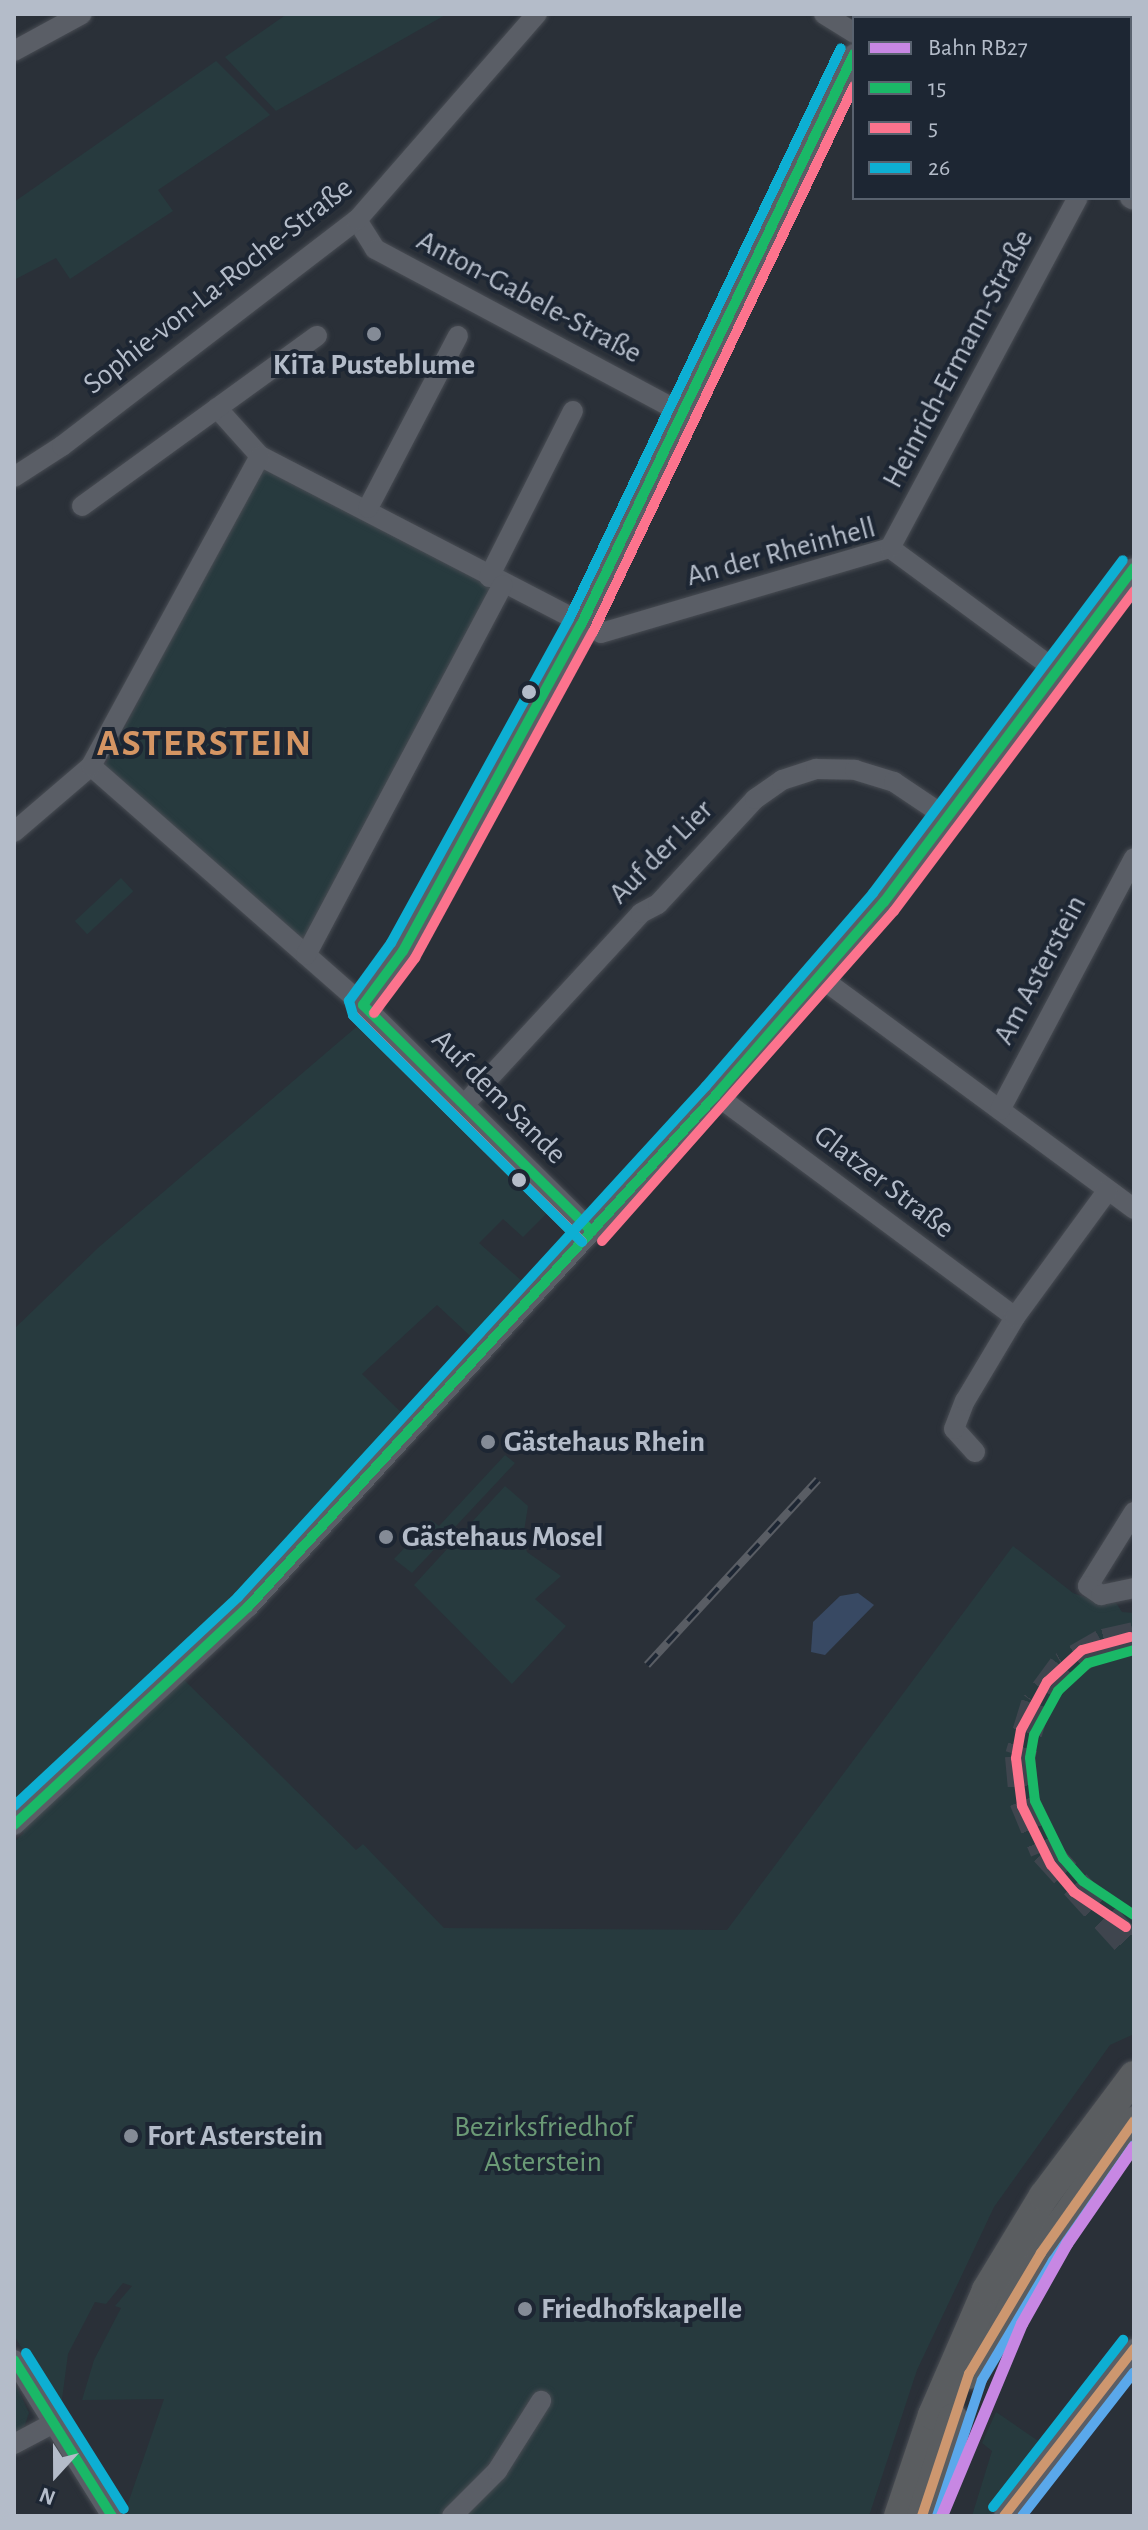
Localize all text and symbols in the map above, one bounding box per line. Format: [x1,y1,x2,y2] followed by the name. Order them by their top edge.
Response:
[852,16,1132,200] legend
[928,36,1028,60] text: Bahn RB27
[928,76,946,100] text: 15
[928,116,938,140] text: 5
[928,156,950,180] text: 26
[76,170,360,402] street label: Sophie-von-La-Roche-Straße
[410,223,648,371] street label: Anton-Gabele-Straße
[875,224,1041,494] street label: Heinrich-Ermann-Straße
[365,325,383,343] marker: KiTa Pusteblume
[273,347,475,383] place label: KiTa Pusteblume
[683,509,879,595] street label: An der Rheinhell
[521,684,537,700] unlabelled marker
[97,722,313,768] district label: ASTERSTEIN
[601,792,721,912] street label: Auf der Lier
[986,889,1094,1051] street label: Am Asterstein
[424,1022,574,1172] street label: Auf dem Sande
[807,1118,961,1246] street label: Glatzer Straße
[511,1172,527,1188] unlabelled marker
[504,1424,705,1460] place label: Gästehaus Rhein
[479,1433,497,1451] marker: Gästehaus Rhein
[402,1519,603,1555] place label: Gästehaus Mosel
[377,1528,395,1546] marker: Gästehaus Mosel
[454,2109,632,2180] park label: Bezirksfriedhof Asterstein
[147,2118,323,2154] place label: Fort Asterstein
[122,2127,140,2145] marker: Fort Asterstein
[541,2291,742,2327] place label: Friedhofskapelle
[516,2300,534,2318] marker: Friedhofskapelle
[16,2434,96,2514] north arrow
[36,2483,58,2509] text: N

